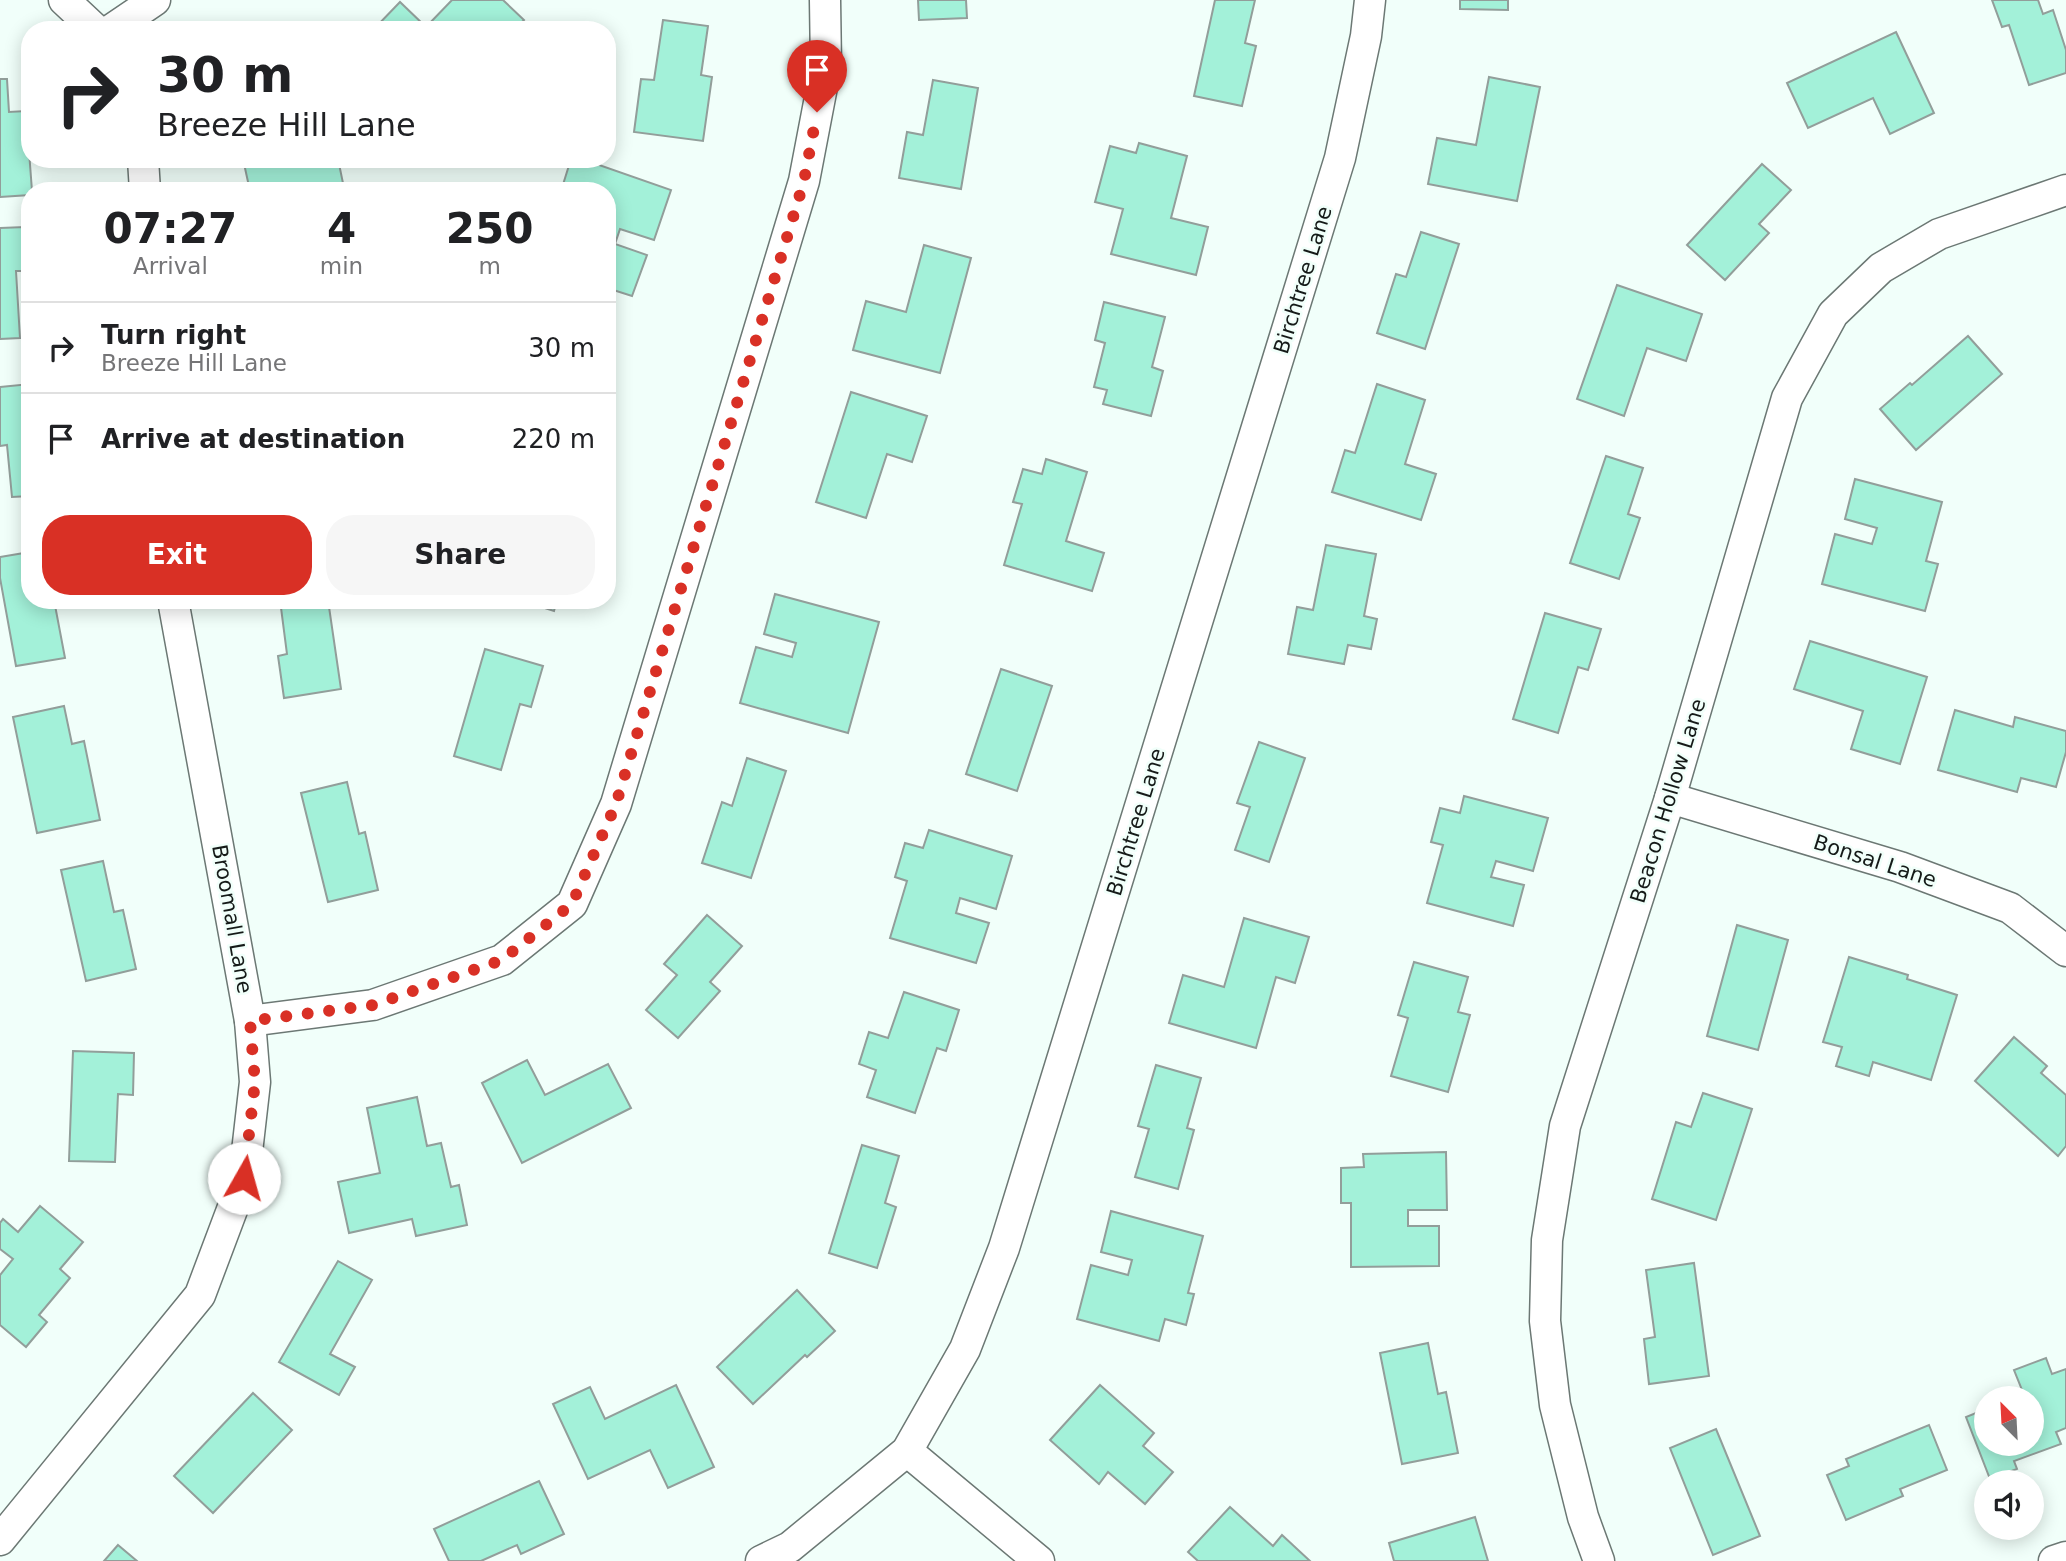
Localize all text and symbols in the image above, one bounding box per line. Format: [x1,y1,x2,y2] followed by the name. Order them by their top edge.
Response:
[787,40,847,112] pin
[157,47,293,104] text: 30 m
[42,49,133,140] icon: right
[798,51,836,89] icon: arrive
[157,106,416,144] text: Breeze Hill Lane
[1269,203,1337,357] street label: Birchtree Lane
[104,204,237,253] text: 07:27
[327,204,356,253] text: 4
[446,204,533,253] text: 250
[133,253,208,279] text: Arrival
[320,253,363,279] text: min
[478,253,501,279] text: m
[101,320,246,350] text: Turn right
[42,329,80,367] icon: right
[528,333,595,363] text: 30 m
[101,350,287,376] text: Breeze Hill Lane
[42,420,80,458] icon: arrive
[101,424,405,454] text: Arrive at destination
[512,424,595,454] text: 220 m
[42,515,312,595] button: Exit
[326,515,595,595] button: Share
[1625,696,1711,906] street label: Beacon Hollow Lane
[1102,745,1170,899] street label: Birchtree Lane
[1811,830,1939,892] street label: Bonsal Lane
[207,843,257,995] street label: Broomall Lane
[207,1141,281,1215] position arrow
[1974,1386,2044,1456] north arrow
[1974,1386,2044,1540] map controls
[1974,1470,2044,1540] button: sound

